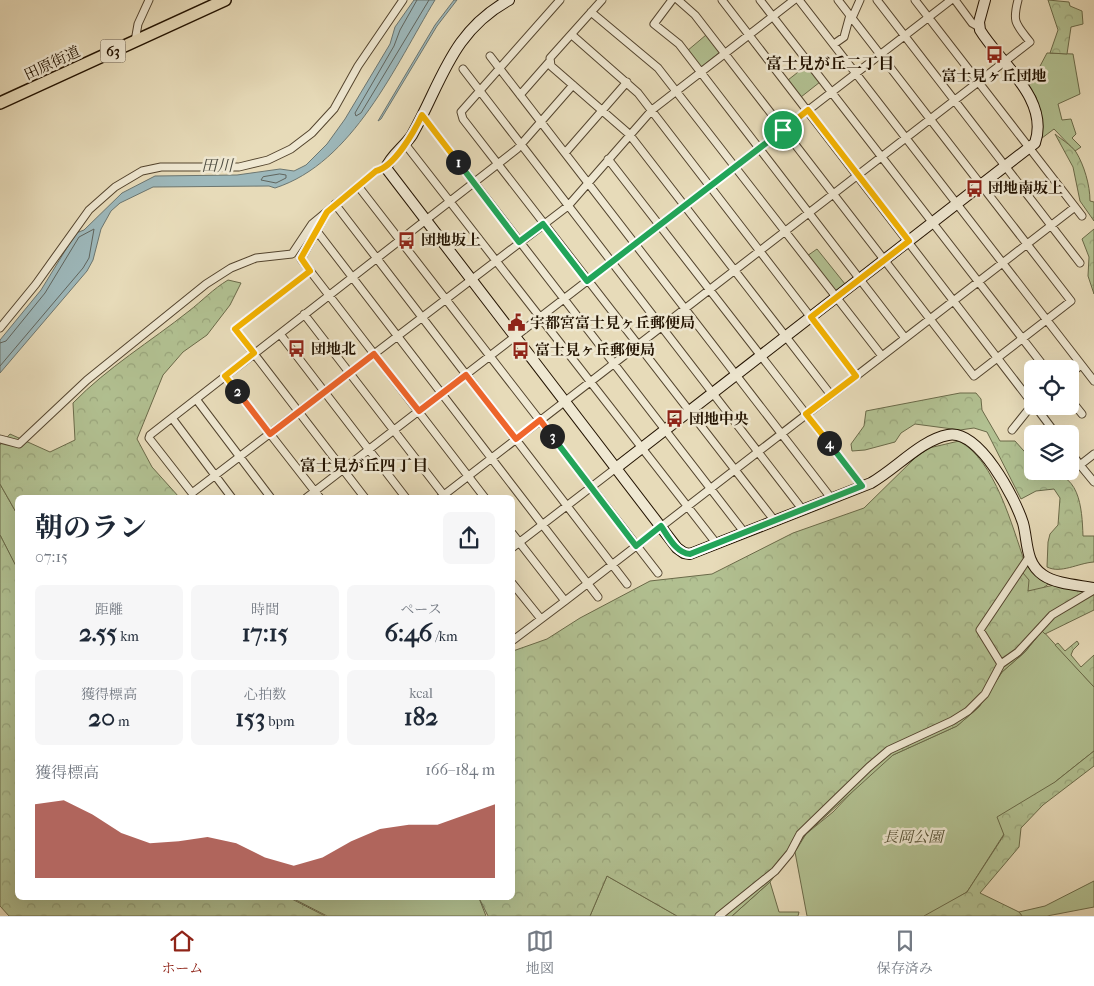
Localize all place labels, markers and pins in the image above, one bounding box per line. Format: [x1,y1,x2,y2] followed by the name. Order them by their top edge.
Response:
[984,45,1004,65] bus stop icon: 富士見ヶ丘団地
[941,67,1047,85] place label: 富士見ヶ丘団地
[762,109,804,151] pin
[446,150,470,174] pin: 1
[964,178,984,198] bus stop icon: 団地南坂上
[988,179,1063,197] place label: 団地南坂上
[397,230,417,250] bus stop icon: 団地坂上
[421,231,481,249] place label: 団地坂上
[506,313,526,333] public building icon: 宇都宮富士見ヶ丘郵便局
[530,314,695,332] place label: 宇都宮富士見ヶ丘郵便局
[287,339,307,359] bus stop icon: 団地北
[311,340,356,358] place label: 団地北
[511,340,531,360] bus stop icon: 富士見ヶ丘郵便局
[535,341,655,359] place label: 富士見ヶ丘郵便局
[224,378,250,404] pin: 2
[665,409,685,429] bus stop icon: 団地中央
[689,410,749,428] place label: 団地中央
[540,424,564,448] pin: 3
[816,430,842,456] pin: 4

